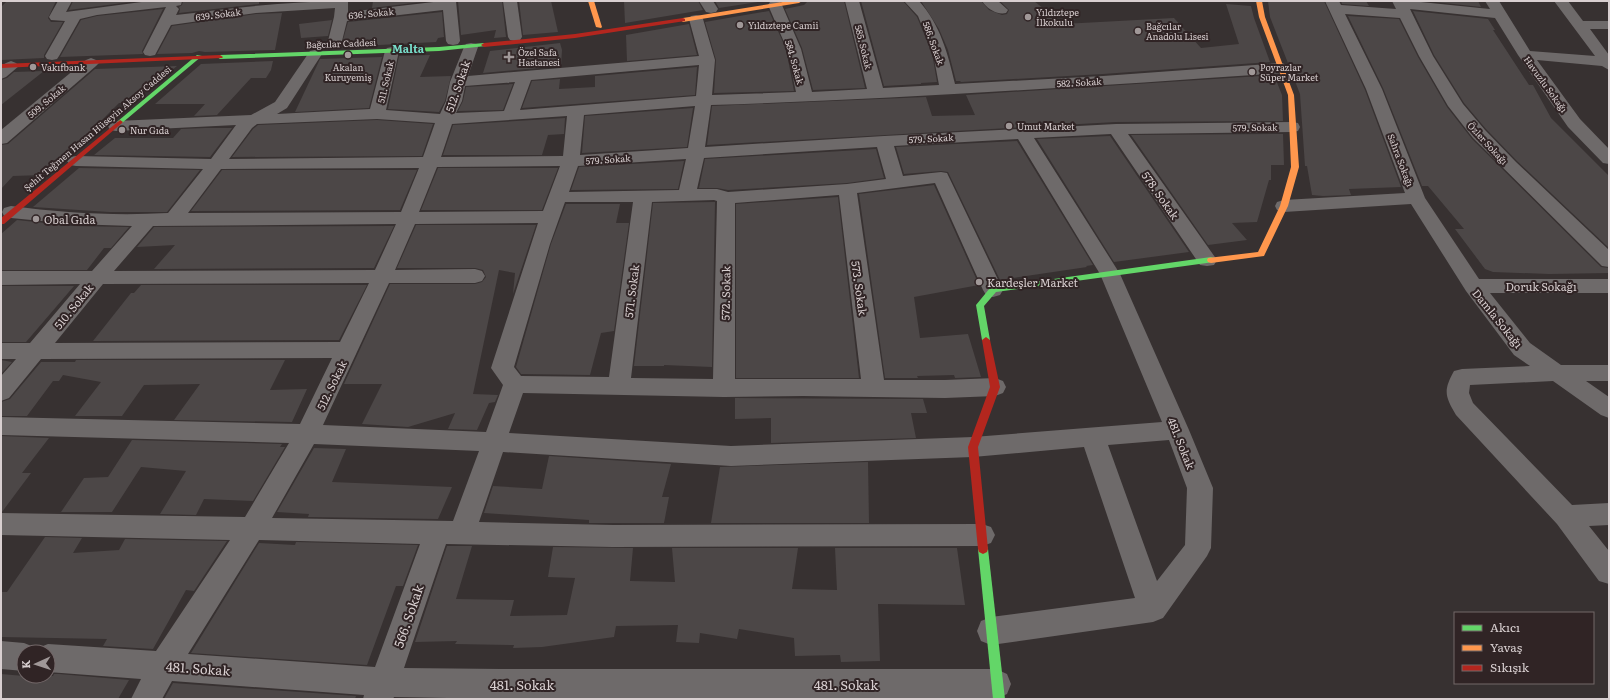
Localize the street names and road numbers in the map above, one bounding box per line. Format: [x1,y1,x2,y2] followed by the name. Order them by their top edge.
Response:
[195,4,242,24] street label: 639. Sokak
[348,4,395,22] street label: 636. Sokak
[920,19,949,67] street label: 586. Sokak
[852,23,876,71] street label: 585. Sokak
[306,35,376,51] street label: Bağcılar Caddesi
[782,38,808,86] street label: 584. Sokak
[1521,53,1571,115] street label: Havuzlu Sokağı
[441,58,473,114] street label: 512. Sokak
[373,59,397,105] street label: 511. Sokak
[20,62,174,194] street label: Şehit Teğmen Hasan Hüseyin Aksoy Caddesi
[1056,74,1102,90] street label: 582. Sokak
[24,81,68,121] street label: 509. Sokak
[1465,119,1511,167] street label: Özler Sokağı
[1232,120,1278,134] street label: 579. Sokak
[908,130,954,146] street label: 579. Sokak
[1384,131,1418,189] street label: Sahra Sokağı
[585,150,631,168] street label: 579. Sokak
[1139,168,1184,222] street label: 578. Sokak
[848,260,872,317] street label: 573. Sokak
[620,263,642,319] street label: 571. Sokak
[717,265,733,321] street label: 572. Sokak
[1505,278,1577,294] street label: Doruk Sokağı
[50,280,97,332] street label: 510. Sokak
[1469,285,1527,351] street label: Damla Sokağı
[312,357,350,413] street label: 512. Sokak
[1164,415,1200,472] street label: 481. Sokak
[388,581,428,650] street label: 566. Sokak
[165,656,232,680] street label: 481. Sokak
[490,675,555,694] street label: 481. Sokak
[814,675,879,694] street label: 481. Sokak

